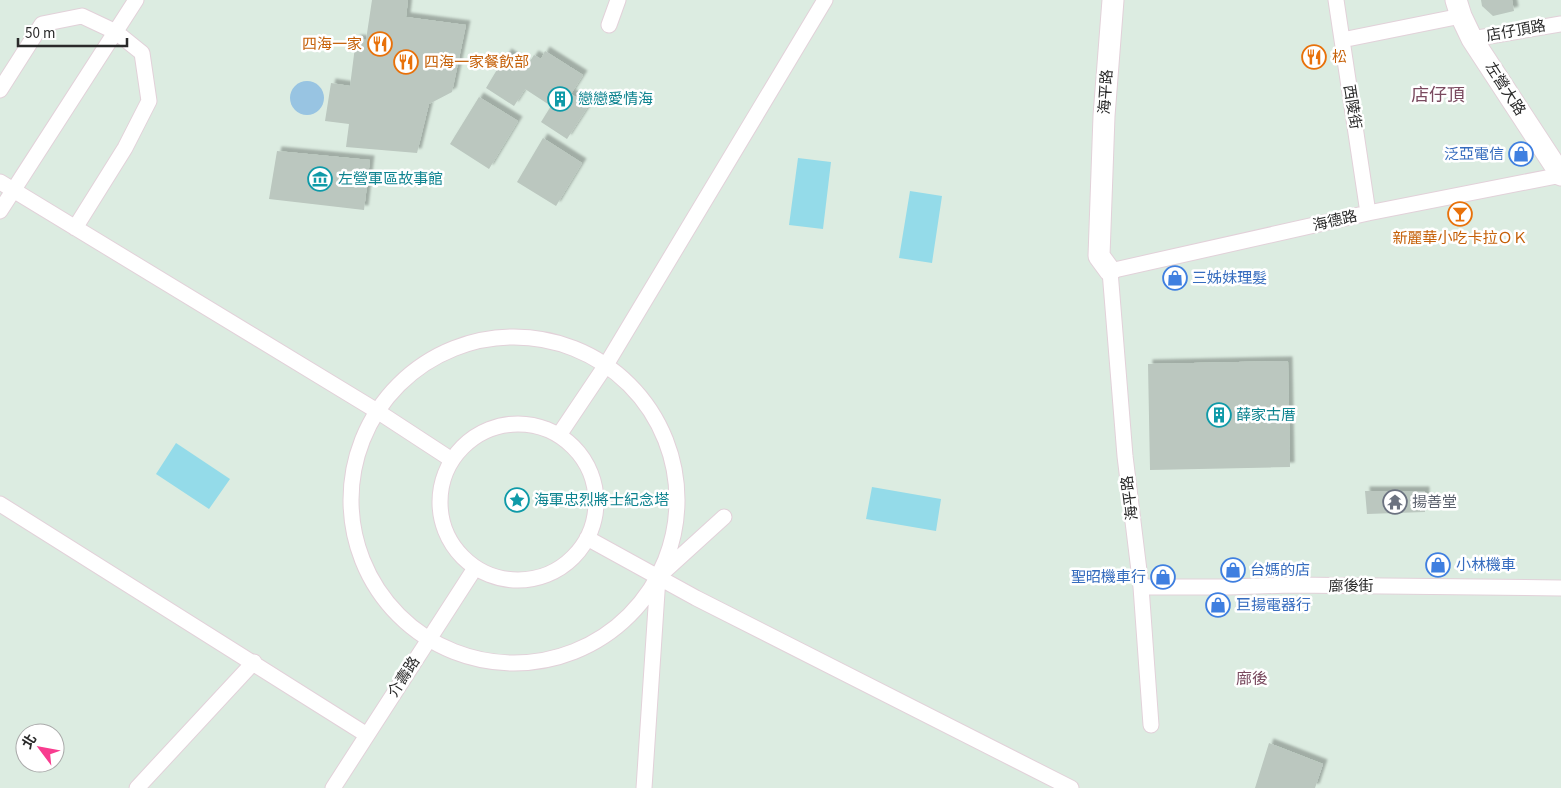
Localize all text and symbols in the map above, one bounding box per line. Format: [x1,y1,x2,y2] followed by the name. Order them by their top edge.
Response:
[18,15,126,47] scale bar
[1485,15,1547,47] street label: 店仔頂路
[25,23,55,44] text: 50 m
[367,31,393,57] restaurant icon: 四海一家
[302,34,362,55] place label: 四海一家
[1301,44,1327,70] restaurant icon: 松
[1332,47,1347,68] place label: 松
[393,49,419,75] restaurant icon: 四海一家餐飲部
[424,52,529,73] place label: 四海一家餐飲部
[1480,58,1530,120] street label: 左營大路
[1094,69,1118,115] street label: 海平路
[1338,83,1366,131] street label: 西陵街
[1411,83,1465,108] district label: 店仔頂
[547,86,573,112] building icon: 戀戀愛情海
[578,89,653,110] place label: 戀戀愛情海
[1508,141,1534,167] shop icon: 泛亞電信
[1444,144,1504,165] place label: 泛亞電信
[307,166,333,192] museum icon: 左營軍區故事館
[338,169,443,190] place label: 左營軍區故事館
[1447,201,1473,227] bar icon: 新麗華小吃卡拉ＯＫ
[1311,206,1359,236] street label: 海德路
[1392,228,1528,249] place label: 新麗華小吃卡拉ＯＫ
[1162,265,1188,291] shop icon: 三姊妹理髮
[1192,268,1267,289] place label: 三姊妹理髮
[1206,402,1232,428] building icon: 薛家古厝
[1236,405,1296,426] place label: 薛家古厝
[1117,474,1143,522] street label: 海平路
[504,487,530,513] place icon: 海軍忠烈將士紀念塔
[1382,489,1408,515] temple icon: 揚善堂
[534,490,669,511] place label: 海軍忠烈將士紀念塔
[1412,492,1457,513] place label: 揚善堂
[1425,552,1451,578] shop icon: 小林機車
[1456,555,1516,576] place label: 小林機車
[1220,557,1246,583] shop icon: 台媽的店
[1250,560,1310,581] place label: 台媽的店
[1150,564,1176,590] shop icon: 聖昭機車行
[1071,567,1146,588] place label: 聖昭機車行
[1328,576,1374,597] street label: 廍後街
[1205,592,1231,618] shop icon: 巨揚電器行
[1236,595,1311,616] place label: 巨揚電器行
[383,652,425,702] street label: 介壽路
[1236,668,1268,690] district label: 廍後
[15,723,65,773] north arrow
[18,730,42,753] text: 北

